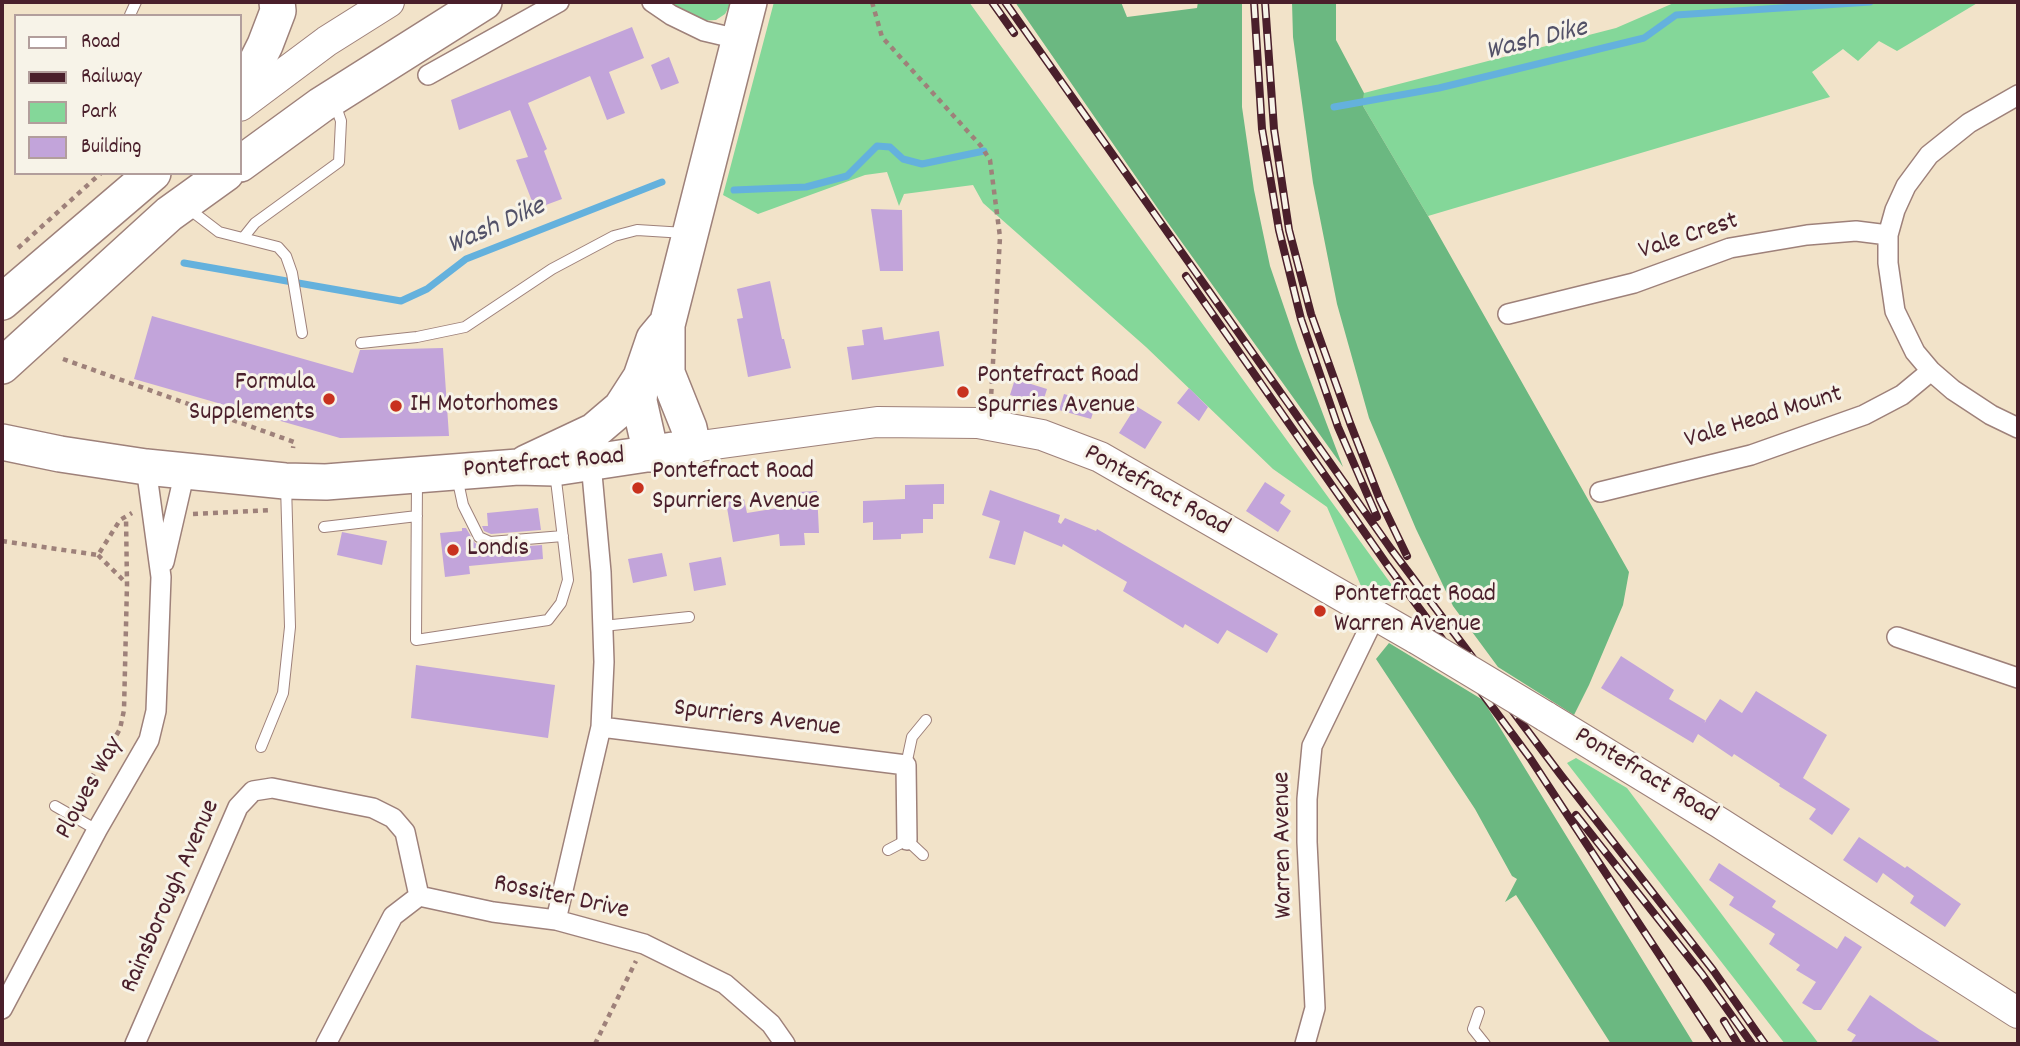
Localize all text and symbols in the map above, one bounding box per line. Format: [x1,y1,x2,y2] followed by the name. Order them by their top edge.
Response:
[1483,13,1591,71] water label: Wash Dike
[14,14,242,175] legend
[81,28,120,58] text: Road
[81,63,142,93] text: Railway
[81,98,117,128] text: Park
[81,133,141,163] text: Building
[443,192,551,264] water label: Wash Dike
[1635,207,1743,269] street label: Vale Crest
[977,361,1139,422] place label: Pontefract Road Spurries Avenue
[189,368,315,430] place label: Formula Supplements
[1682,380,1846,458] street label: Vale Head Mount
[955,384,971,400] marker: Pontefract Road Spurries Avenue
[410,390,559,422] place label: IH Motorhomes
[321,391,337,407] marker: Formula Supplements
[388,398,404,414] marker: IH Motorhomes
[1078,439,1234,545] street label: Pontefract Road
[462,442,626,488] street label: Pontefract Road
[652,457,820,518] place label: Pontefract Road Spurriers Avenue
[630,480,646,496] marker: Pontefract Road Spurriers Avenue
[467,534,529,566] place label: Londis
[445,542,461,558] marker: Londis
[1334,580,1496,642] place label: Pontefract Road Warren Avenue
[1312,603,1328,619] marker: Pontefract Road Warren Avenue
[672,694,842,746] street label: Spurriers Avenue
[1568,722,1722,832] street label: Pontefract Road
[50,732,132,846] street label: Plowes Way
[1268,771,1302,919] street label: Warren Avenue
[115,796,229,998] street label: Rainsborough Avenue
[490,869,632,929] street label: Rossiter Drive

